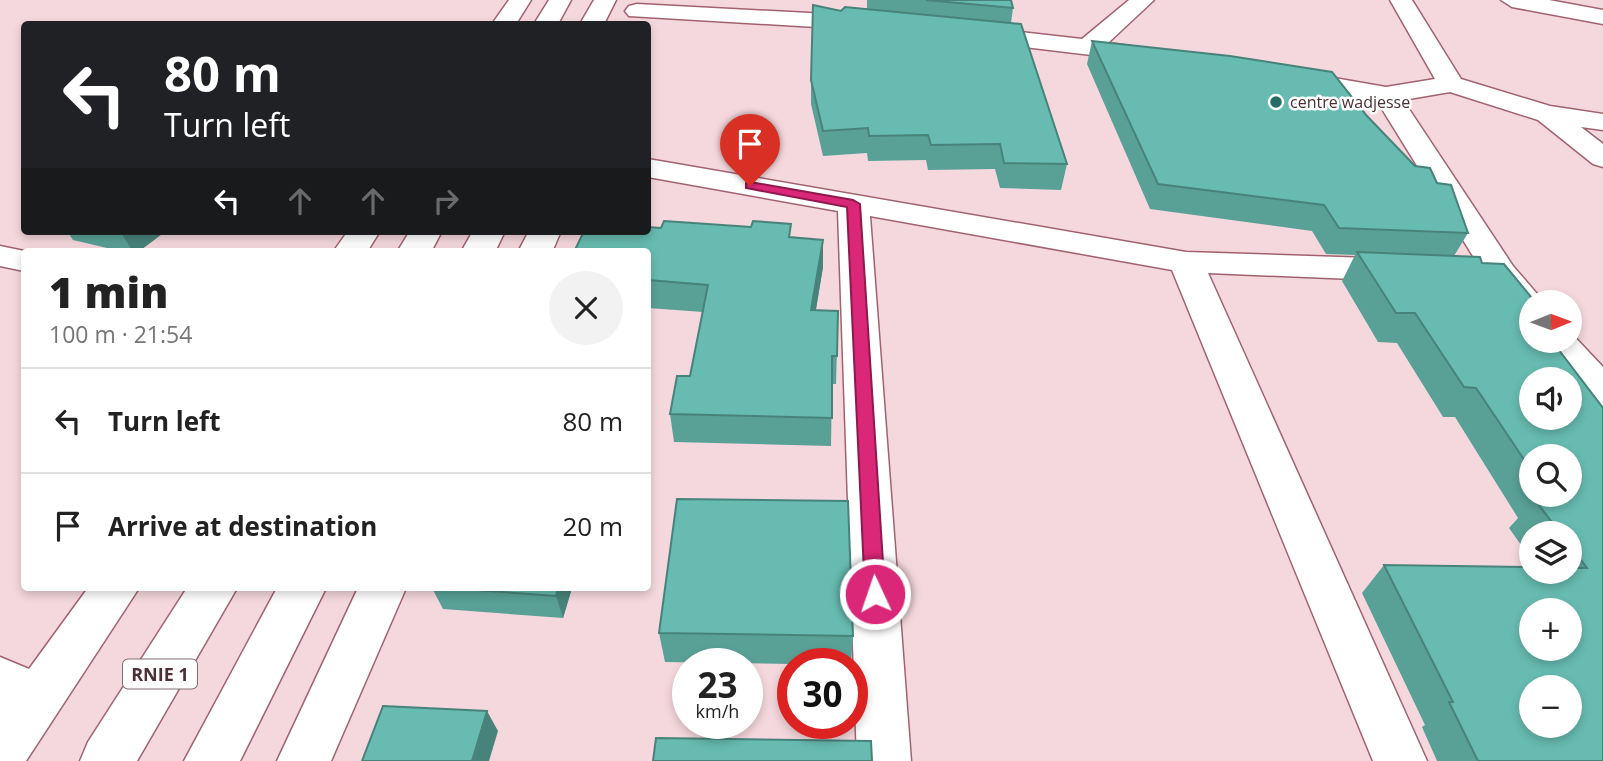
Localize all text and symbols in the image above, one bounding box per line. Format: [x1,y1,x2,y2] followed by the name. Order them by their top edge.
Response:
[164,40,281,106] text: 80 m
[49,49,140,140] icon: left
[1290,91,1410,113] place label: centre wadjesse
[1268,94,1284,110] marker: centre wadjesse
[164,103,290,146] text: Turn left
[720,114,780,186] pin
[731,125,769,163] icon: arrive
[208,182,246,220] icon: left
[281,182,319,220] icon: ahead
[354,182,392,220] icon: ahead
[427,182,465,220] icon: right
[49,263,168,320] text: 1 min
[549,271,623,345] button: close
[1519,290,1582,354] north arrow
[1519,290,1582,738] map controls
[49,318,192,350] text: 100 m · 21:54
[1519,367,1582,430] button: sound
[49,402,87,440] icon: left
[108,403,220,439] text: Turn left
[562,403,623,439] text: 80 m
[1519,444,1582,507] button: search
[49,507,87,545] icon: arrive
[108,508,377,544] text: Arrive at destination
[562,508,623,544] text: 20 m
[1519,521,1582,584] button: layers
[838,557,912,631] position arrow
[1519,598,1582,661] button: +
[777,648,868,739] speed limit sign: 30
[123,660,197,688] road number: RNIE 1
[697,661,738,708] text: 23
[1519,675,1582,738] button: −
[696,699,739,723] text: km/h

